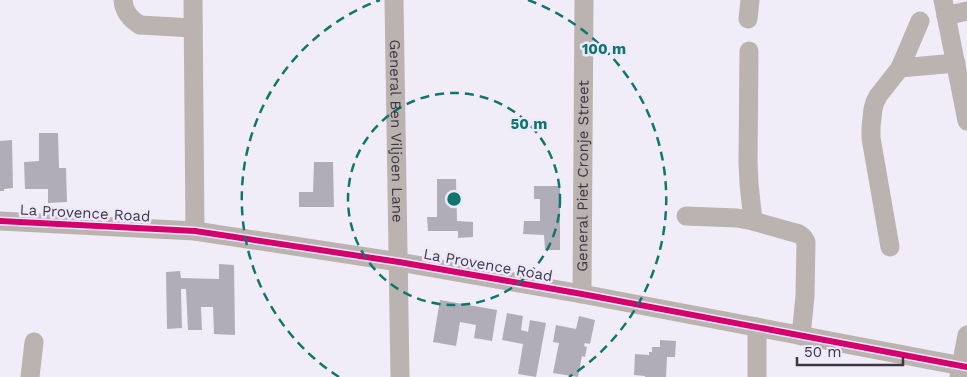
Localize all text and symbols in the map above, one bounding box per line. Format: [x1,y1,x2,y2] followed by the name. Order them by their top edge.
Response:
[386,39,407,223] street label: General Ben Viljoen Lane
[582,40,626,58] text: 100 m
[573,79,592,272] street label: General Piet Cronje Street
[511,115,547,133] text: 50 m
[445,190,463,208] centre of rings
[19,201,151,225] street label: La Provence Road
[422,245,554,285] street label: La Provence Road
[797,334,903,366] scale bar
[804,343,841,361] text: 50 m

